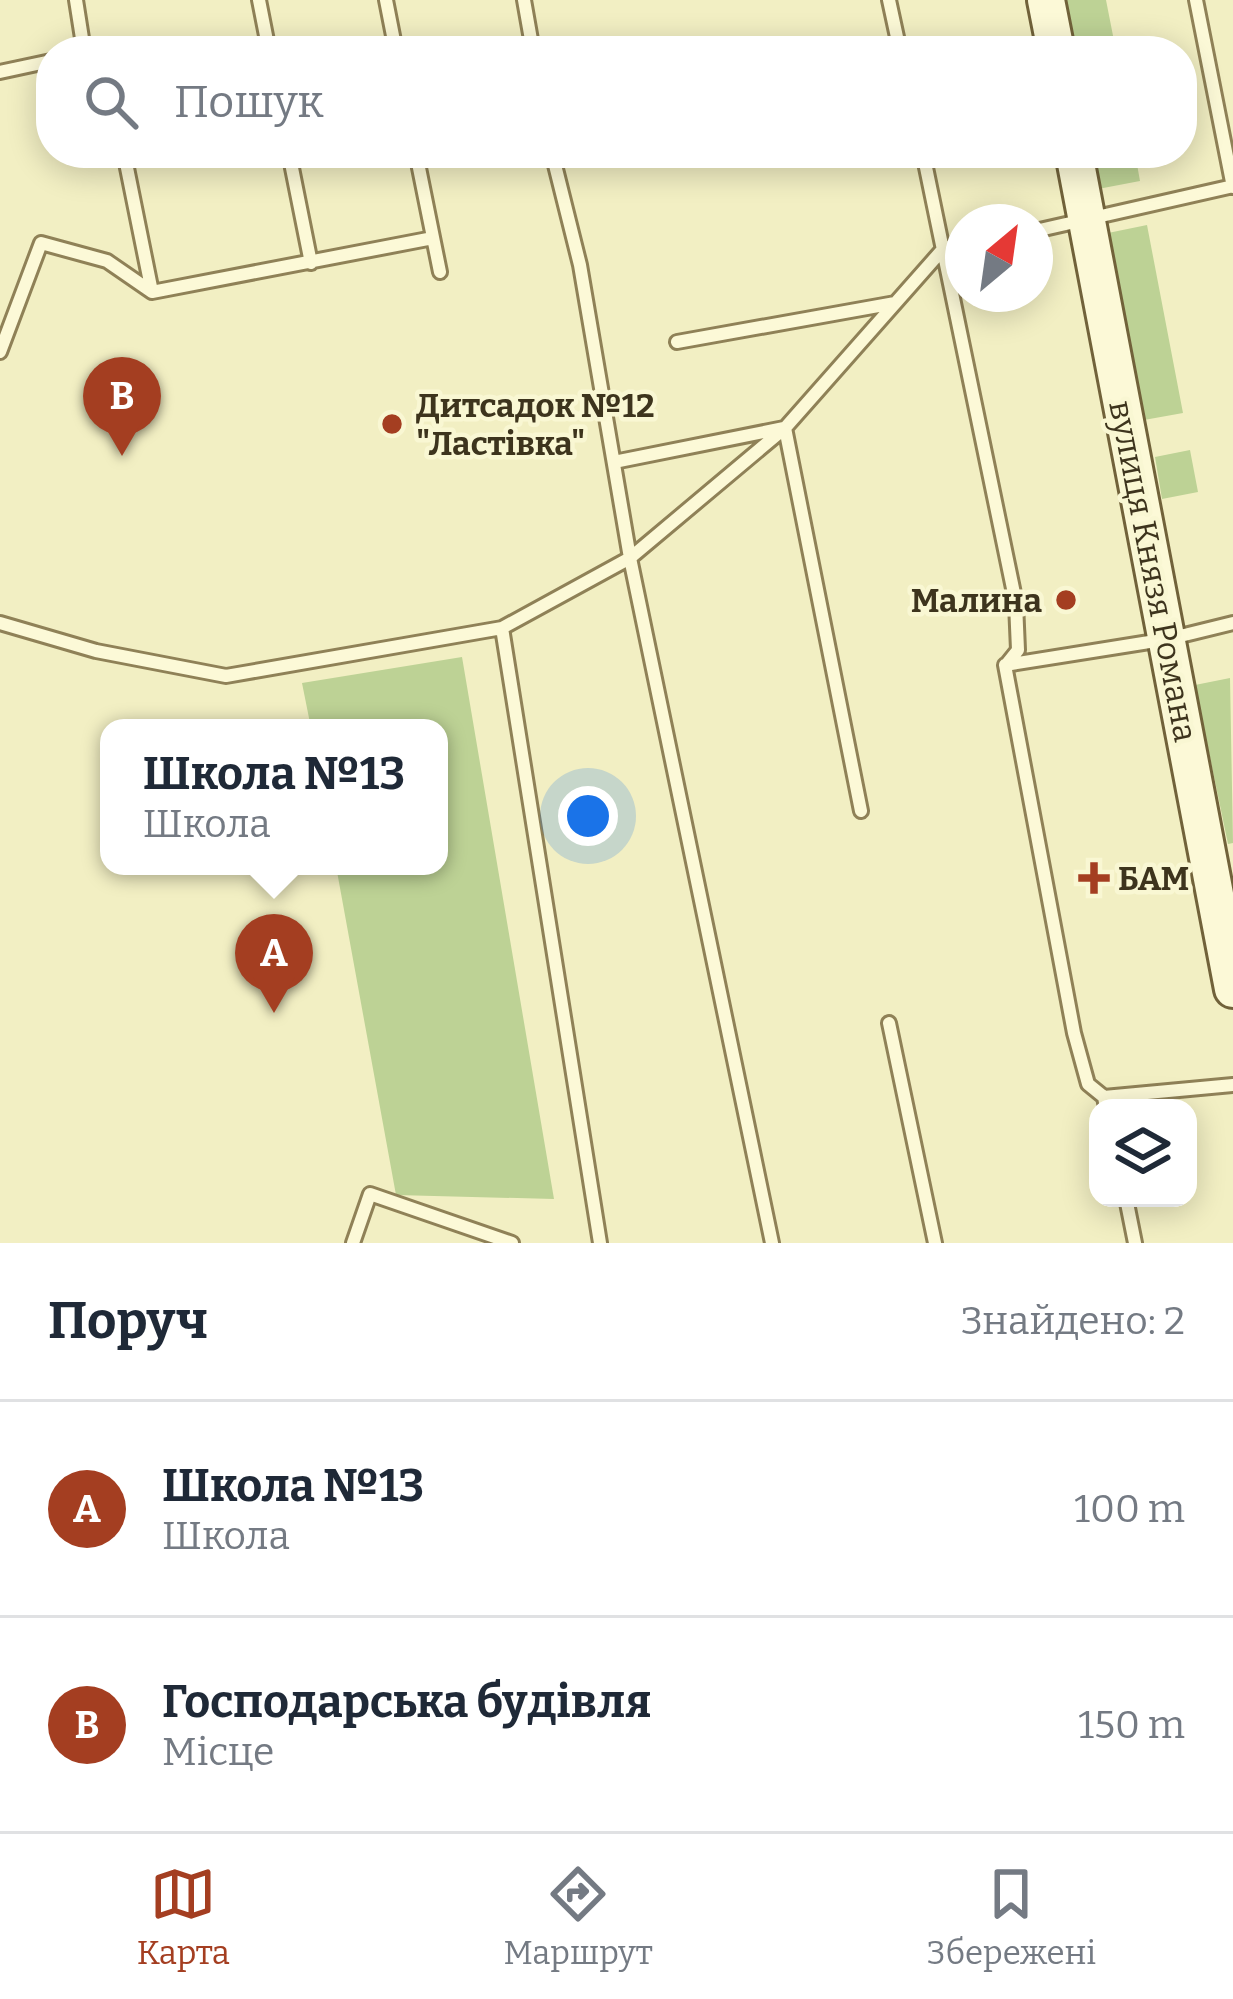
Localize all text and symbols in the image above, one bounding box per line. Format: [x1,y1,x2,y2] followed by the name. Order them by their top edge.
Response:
[36,36,1197,168] search box
[78,69,144,135] icon: search
[174,75,324,129] text: Пошук
[945,204,1053,312] north arrow
[83,357,161,456] pin: B
[416,386,655,464] place label: Дитсадок №12 "Ластівка"
[1100,397,1206,745] street label: вулиця Князя Романа
[379,411,405,437] marker: Дитсадок №12 "Ластівка"
[911,581,1042,621] place label: Малина
[1053,587,1079,613] marker: Малина
[100,719,448,875] popup
[143,747,405,801] text: Школа №13
[558,786,618,846] your location
[143,801,271,847] text: Школа
[1118,859,1189,899] place label: БАМ
[1081,865,1107,891] marker: БАМ
[235,914,313,1013] pin: A
[1089,1099,1197,1207] map controls
[1089,1099,1197,1207] button: layers
[48,1290,208,1352] text: Поруч
[960,1298,1185,1344] text: Знайдено: 2
[162,1459,424,1513] text: Школа №13
[73,1486,101,1532] text: A
[1074,1486,1185,1532] text: 100 m
[162,1513,290,1559] text: Школа
[162,1675,651,1729] text: Господарська будівля
[74,1702,100,1748] text: B
[1078,1702,1185,1748] text: 150 m
[162,1729,274,1775] text: Місце
[137,1861,230,1973] tab: Карта
[503,1861,653,1973] tab: Маршрут
[926,1861,1096,1973] tab: Збережені

